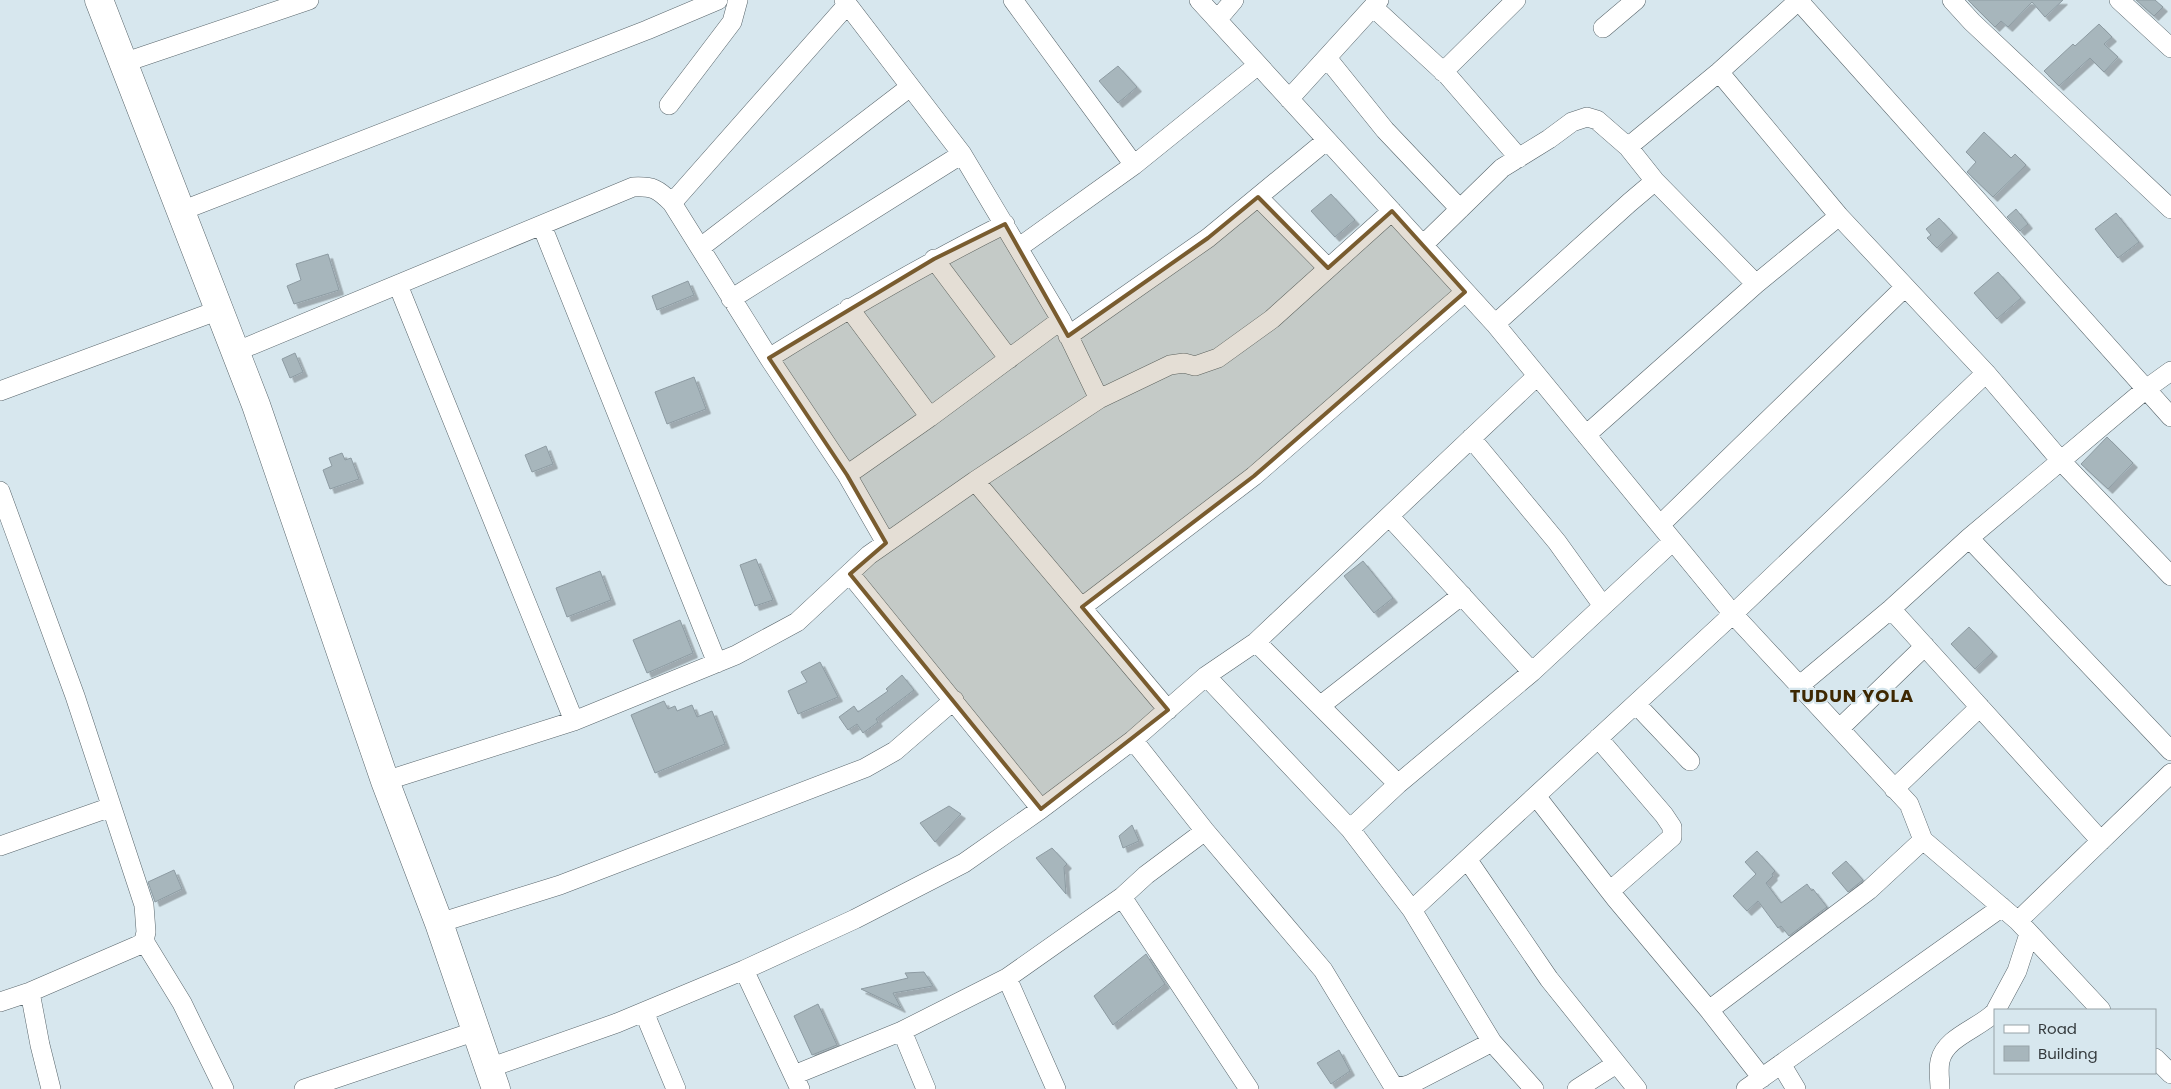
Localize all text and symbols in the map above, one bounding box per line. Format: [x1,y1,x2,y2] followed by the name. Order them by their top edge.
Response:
[1790,683,1914,708] district label: TUDUN YOLA
[1994,1009,2156,1074] legend
[2038,1018,2077,1039] text: Road
[2038,1043,2098,1064] text: Building

